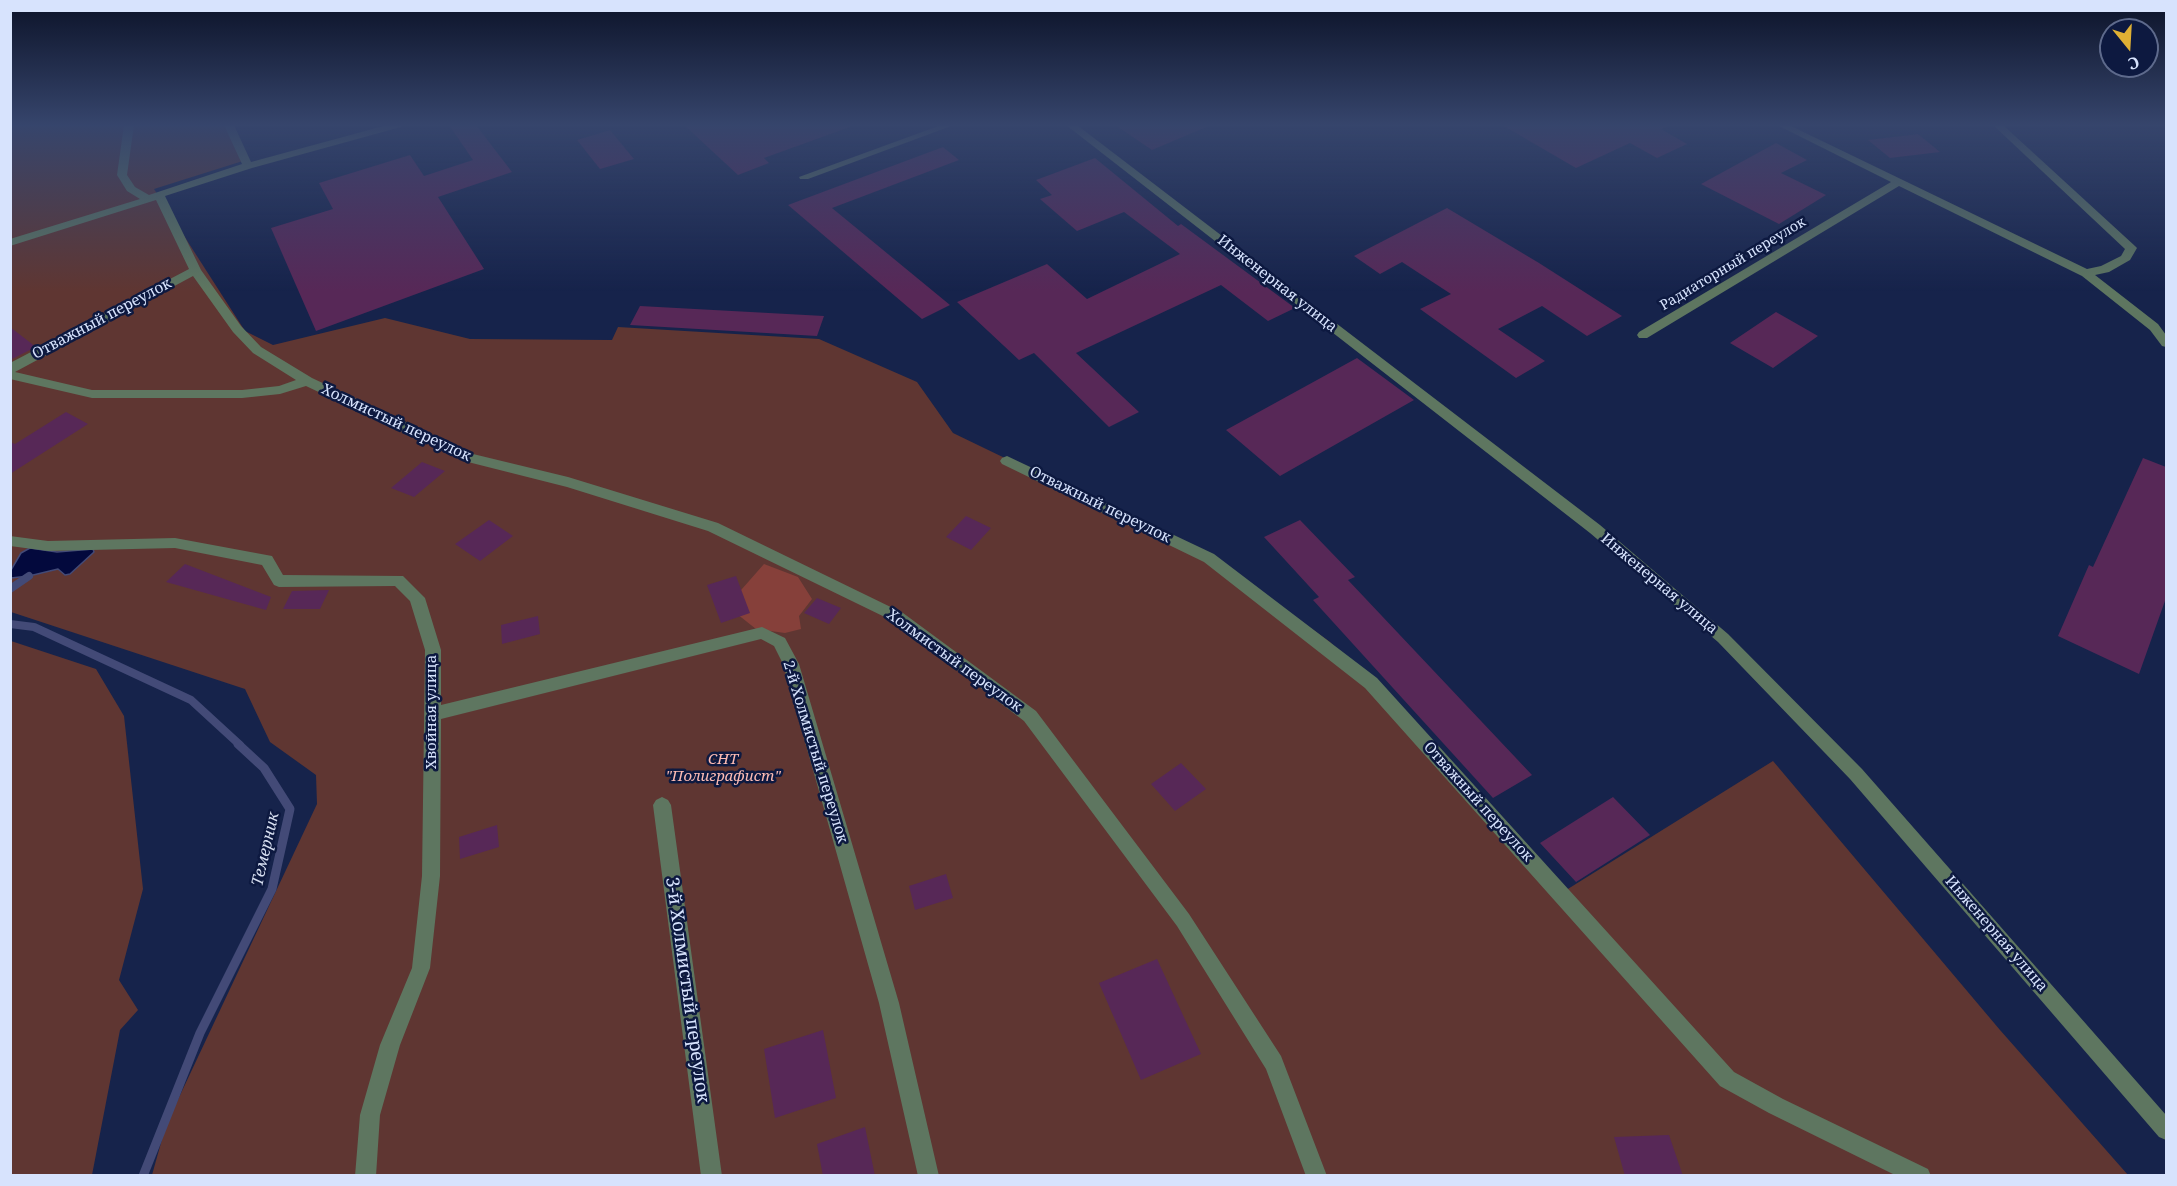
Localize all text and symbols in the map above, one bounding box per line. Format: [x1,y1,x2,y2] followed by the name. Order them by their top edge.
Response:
[2099,18,2159,78] north arrow
[2126,51,2142,75] text: С
[1657,214,1809,314] street label: Радиаторный переулок
[1213,232,1341,336] street label: Инженерная улица
[29,275,175,363] street label: Отважный переулок
[318,380,474,466] street label: Холмистый переулок
[1026,463,1174,547] street label: Отважный переулок
[1597,530,1721,638] street label: Инженерная улица
[883,606,1025,716] street label: Холмистый переулок
[423,655,441,769] street label: Хвойная улица
[779,659,851,845] street label: 2-й Холмистый переулок
[1419,738,1537,866] street label: Отважный переулок
[665,751,781,786] park label: СНТ "Полиграфист"
[248,810,284,888] water label: Темерник
[1941,873,2051,995] street label: Инженерная улица
[660,876,714,1104] street label: 3-й Холмистый переулок

